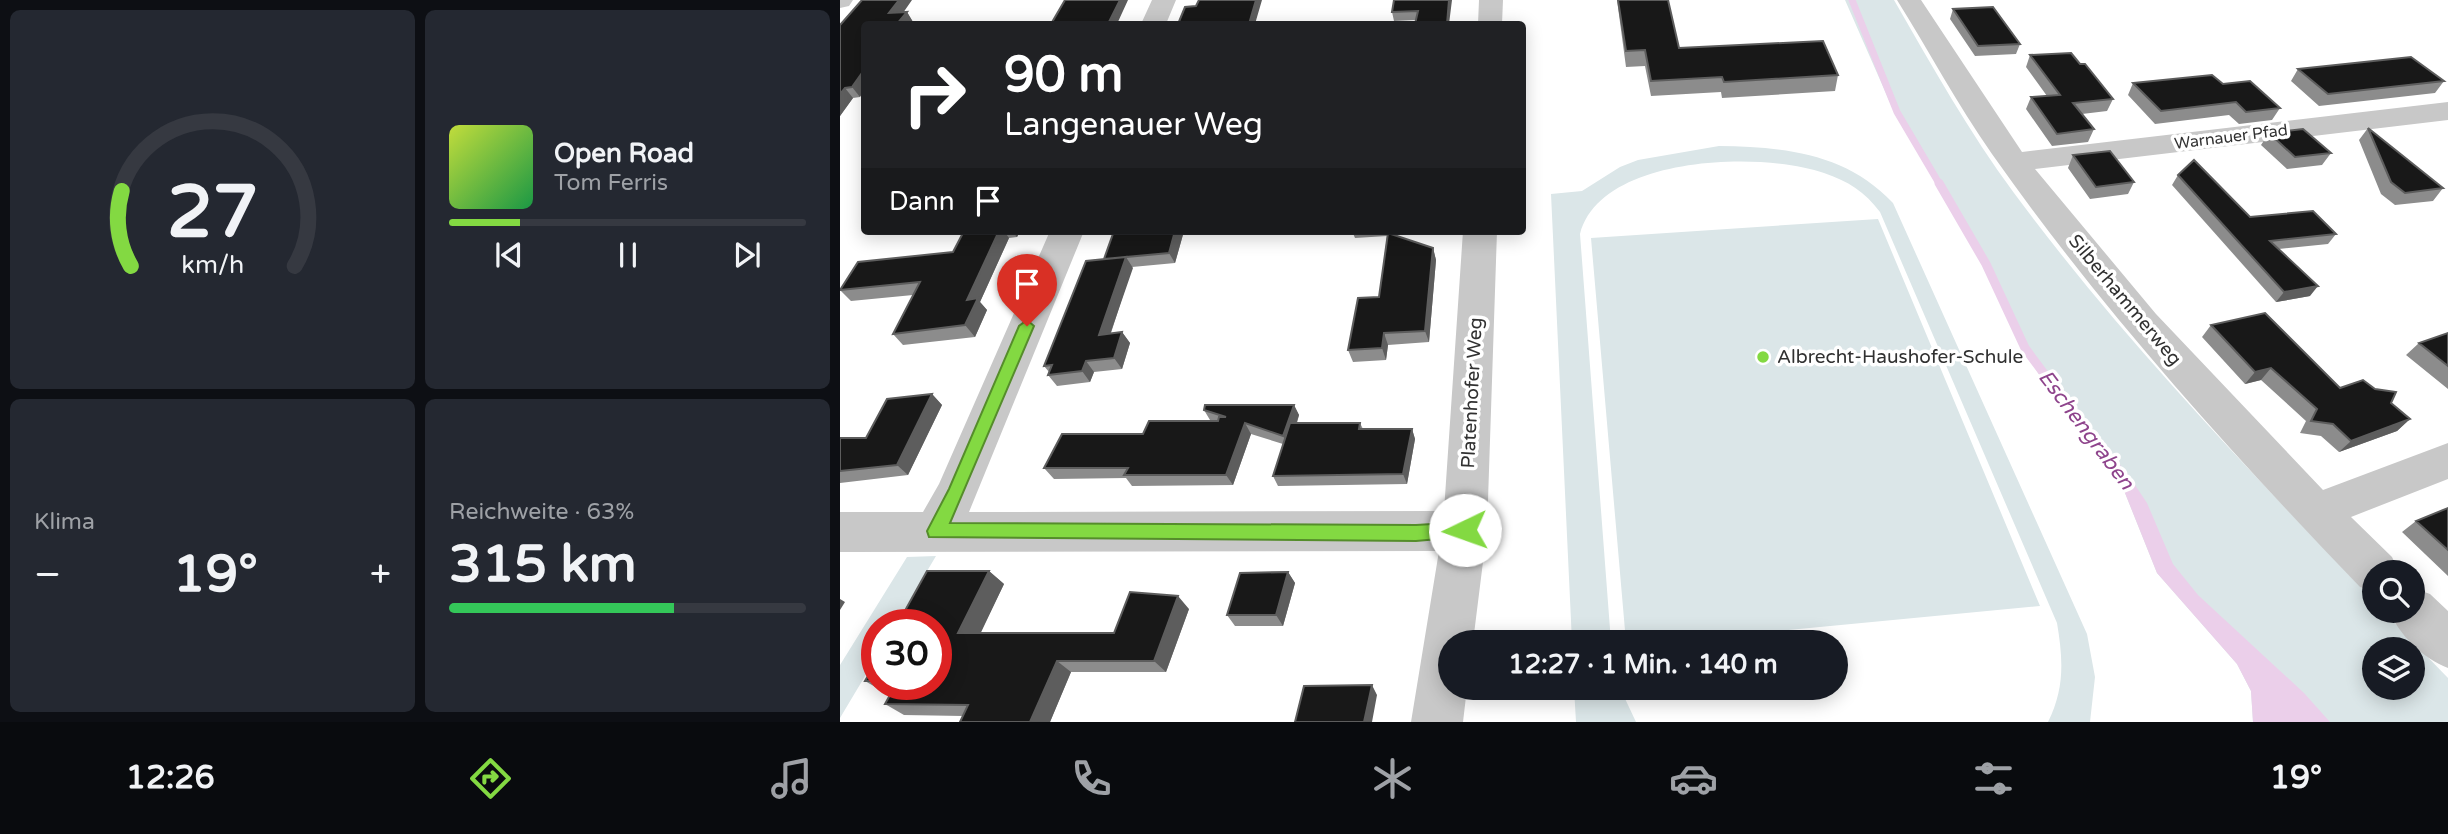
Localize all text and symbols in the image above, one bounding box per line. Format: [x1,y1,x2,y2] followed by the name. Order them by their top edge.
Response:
[1004,46,1123,105] text: 90 m
[889,49,980,140] icon: right
[1004,106,1263,144] text: Langenauer Weg
[2173,120,2289,154] street label: Warnauer Pfad
[554,138,694,169] text: Open Road
[167,169,258,257] text: 27
[554,169,668,197] text: Tom Ferris
[969,182,1007,220] icon: arrive
[889,186,955,217] text: Dann
[2064,230,2186,370] street label: Silberhammerweg
[490,236,528,274] icon: previous
[609,236,647,274] icon: pause
[728,236,766,274] icon: next
[181,250,244,280] text: km/h
[997,254,1057,326] pin
[1008,265,1046,303] icon: arrive
[1457,317,1487,469] street label: Platenhofer Weg
[1777,346,2023,368] place label: Albrecht-Haushofer-Schule
[1755,349,1771,365] marker: Albrecht-Haushofer-Schule
[2033,365,2140,496] water label: Eschengraben
[1428,493,1502,567] position arrow
[449,498,634,526] text: Reichweite · 63%
[34,508,95,536] text: Klima
[449,533,637,596] text: 315 km
[173,543,258,606] text: 19°
[34,552,61,598] text: −
[370,552,391,598] text: +
[2362,560,2425,700] map controls
[2362,560,2425,623] button: search
[861,609,952,700] speed limit sign: 30
[2362,637,2425,700] button: layers
[1508,649,1778,680] text: 12:27 · 1 Min. · 140 m
[466,754,515,803] icon: directions
[767,754,816,803] icon: music
[1067,754,1116,803] icon: phone
[1368,754,1417,803] icon: climate
[1669,754,1718,803] icon: car
[1969,754,2018,803] icon: filters
[126,759,215,797] text: 12:26
[2270,759,2322,797] text: 19°

